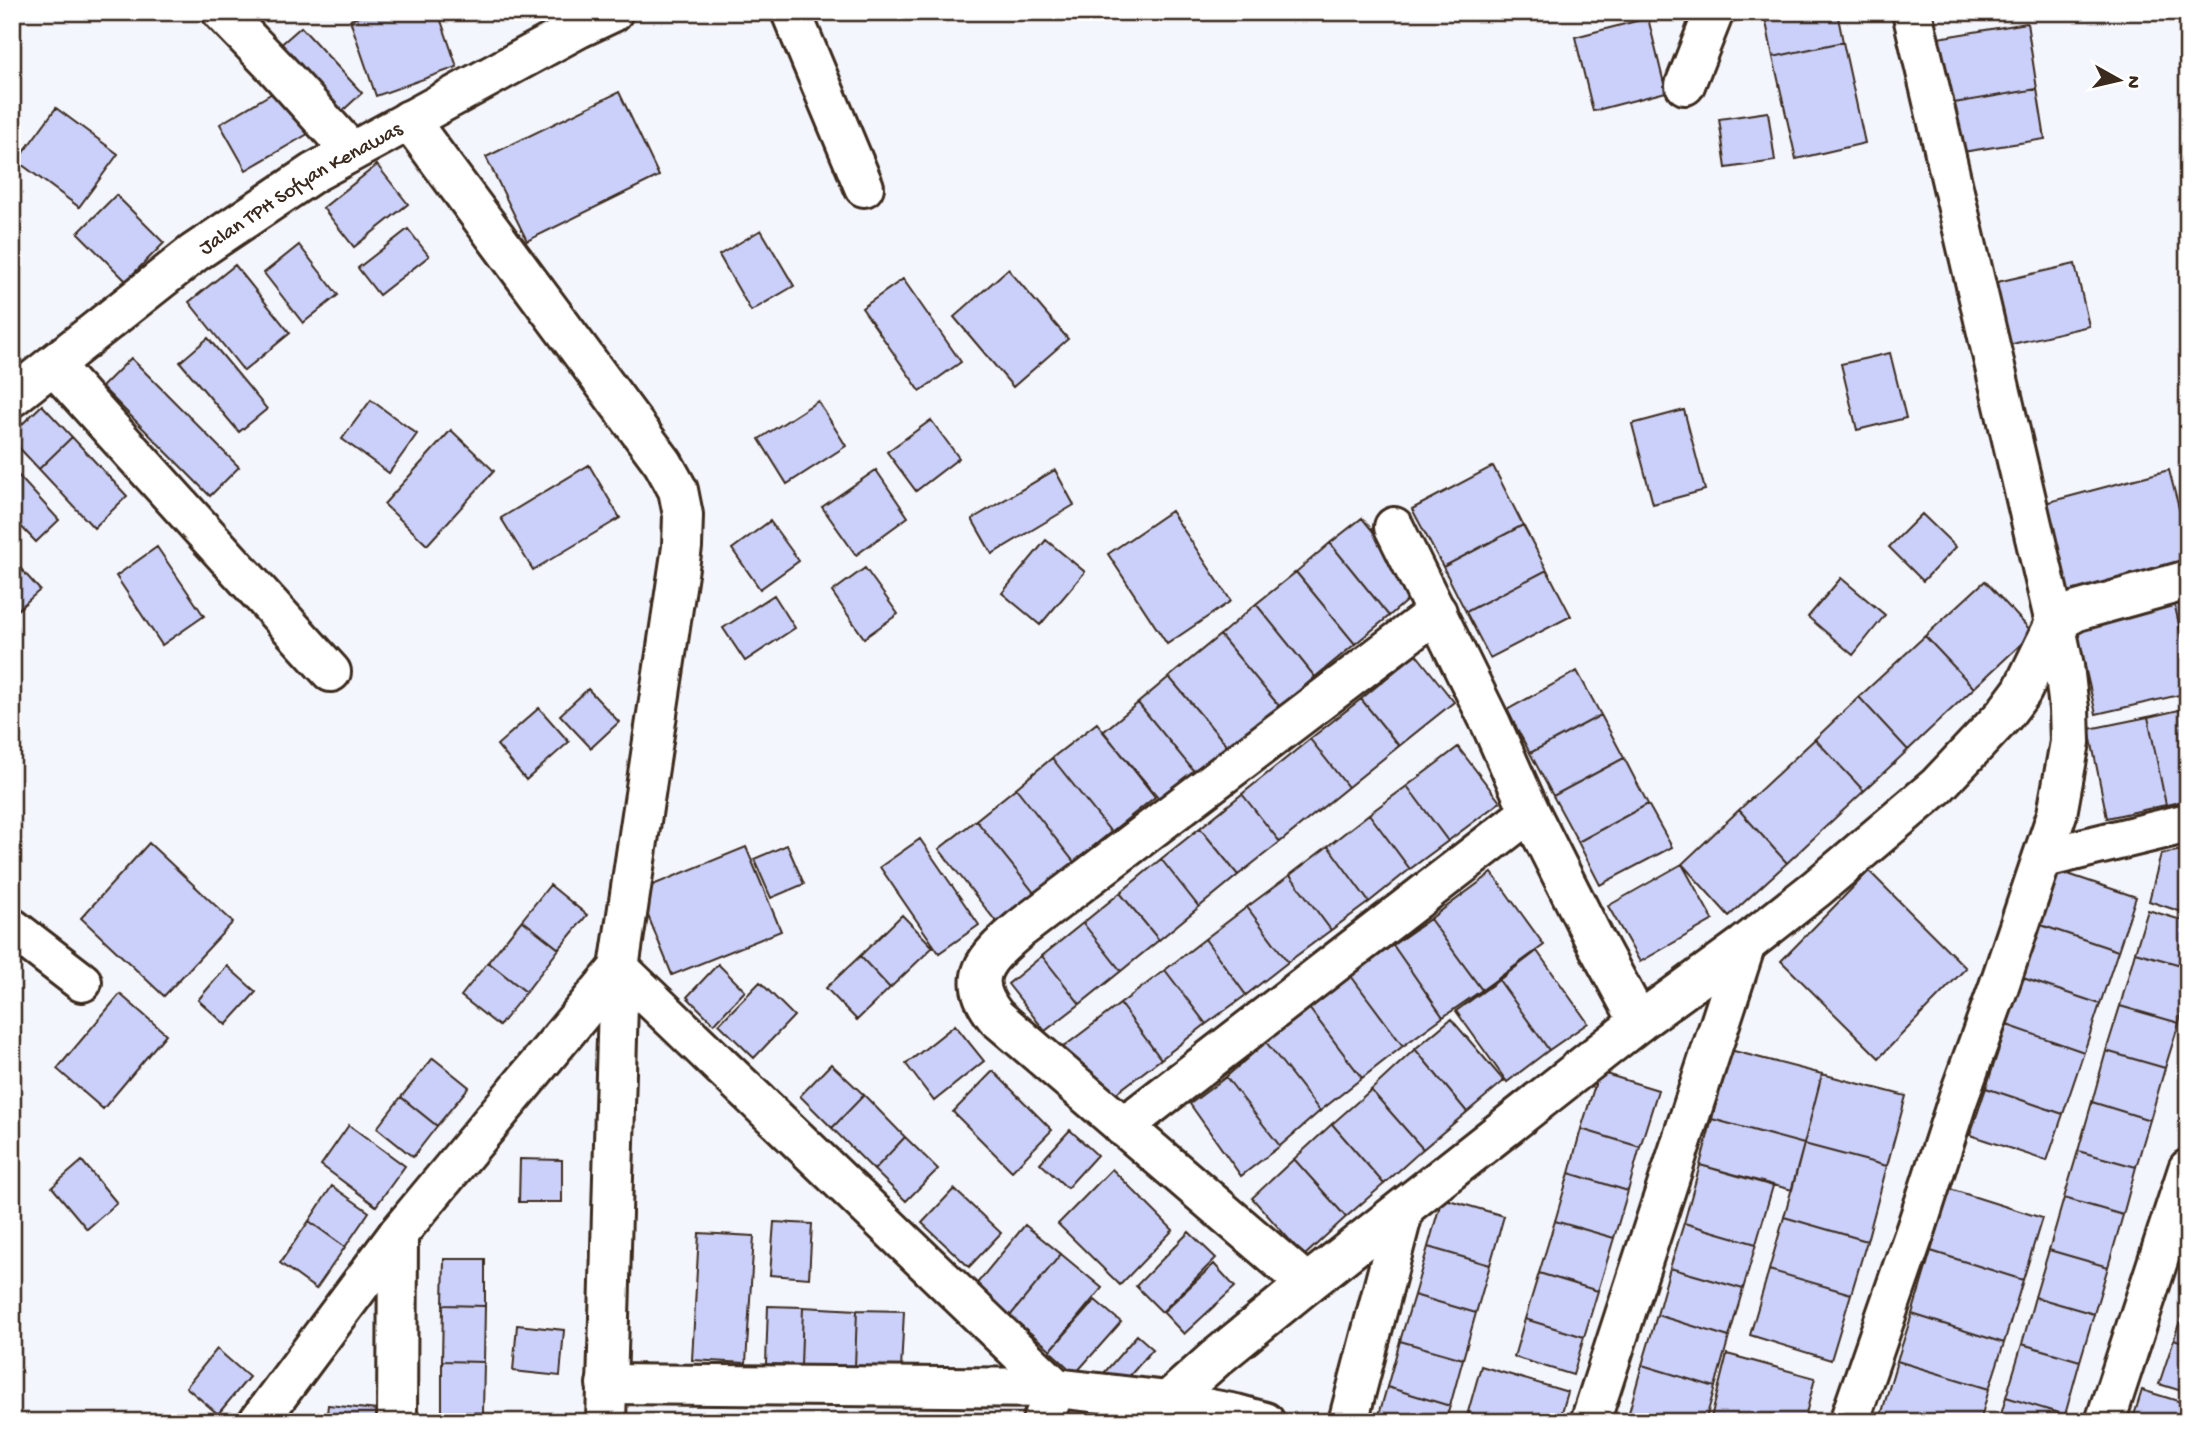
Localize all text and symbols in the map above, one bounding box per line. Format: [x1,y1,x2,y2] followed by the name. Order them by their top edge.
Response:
[2084,46,2154,116] north arrow
[2120,74,2145,90] text: N
[195,117,409,262] street label: Jalan TPH Sofyan Kenawas

